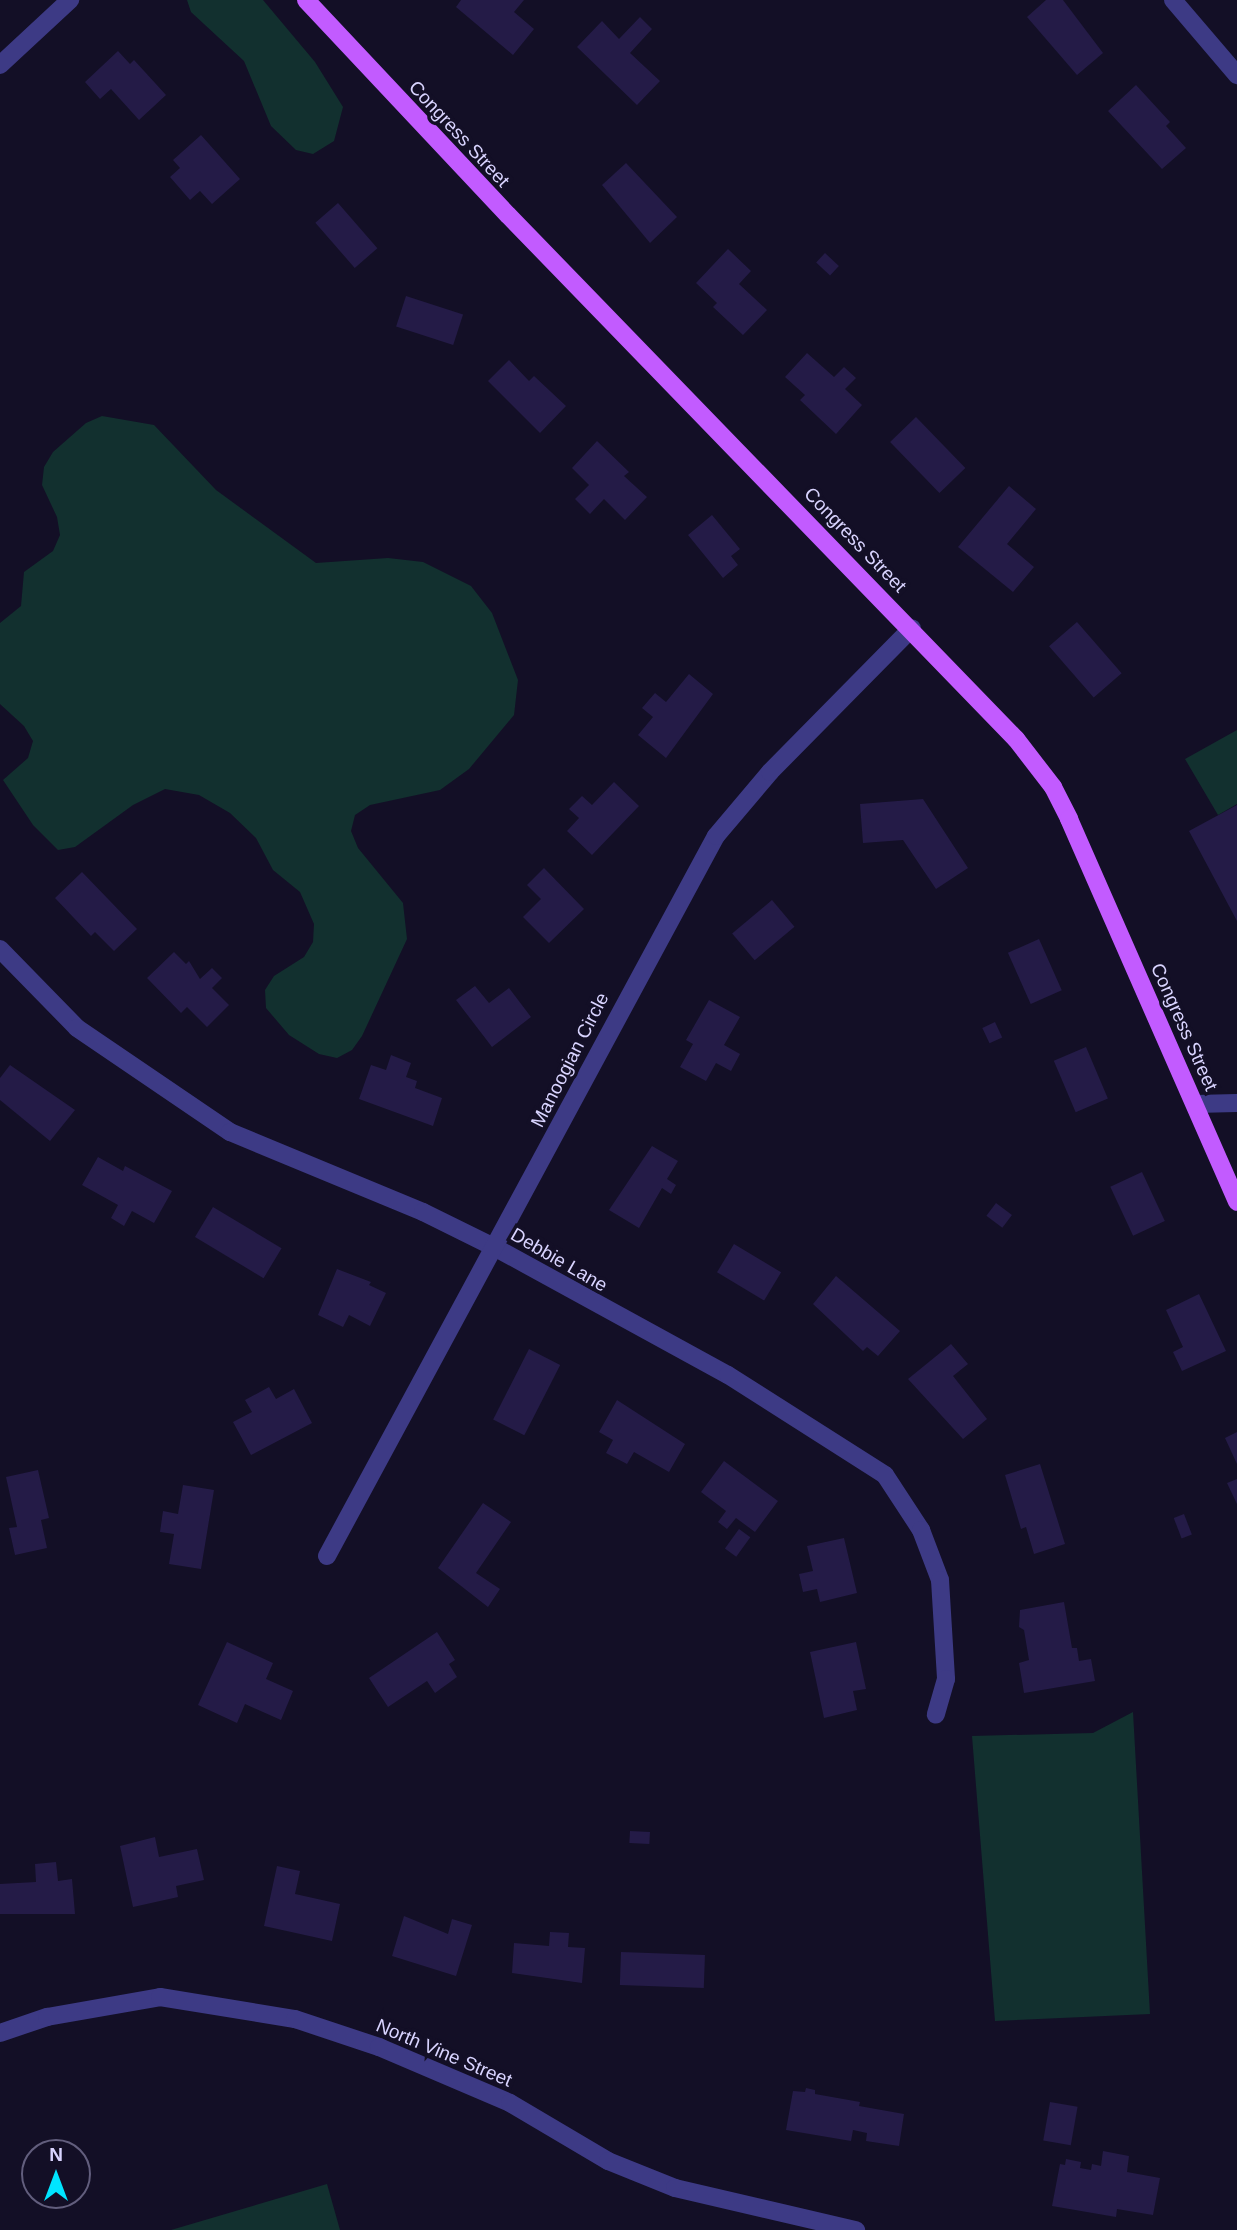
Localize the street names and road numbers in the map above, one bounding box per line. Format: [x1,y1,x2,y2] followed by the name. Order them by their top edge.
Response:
[404,76,514,192] street label: Congress Street
[799,483,911,597] street label: Congress Street
[1146,960,1222,1094] street label: Congress Street
[526,989,614,1131] street label: Manoogian Circle
[507,1223,611,1297] street label: Debbie Lane
[373,2014,515,2092] street label: North Vine Street

